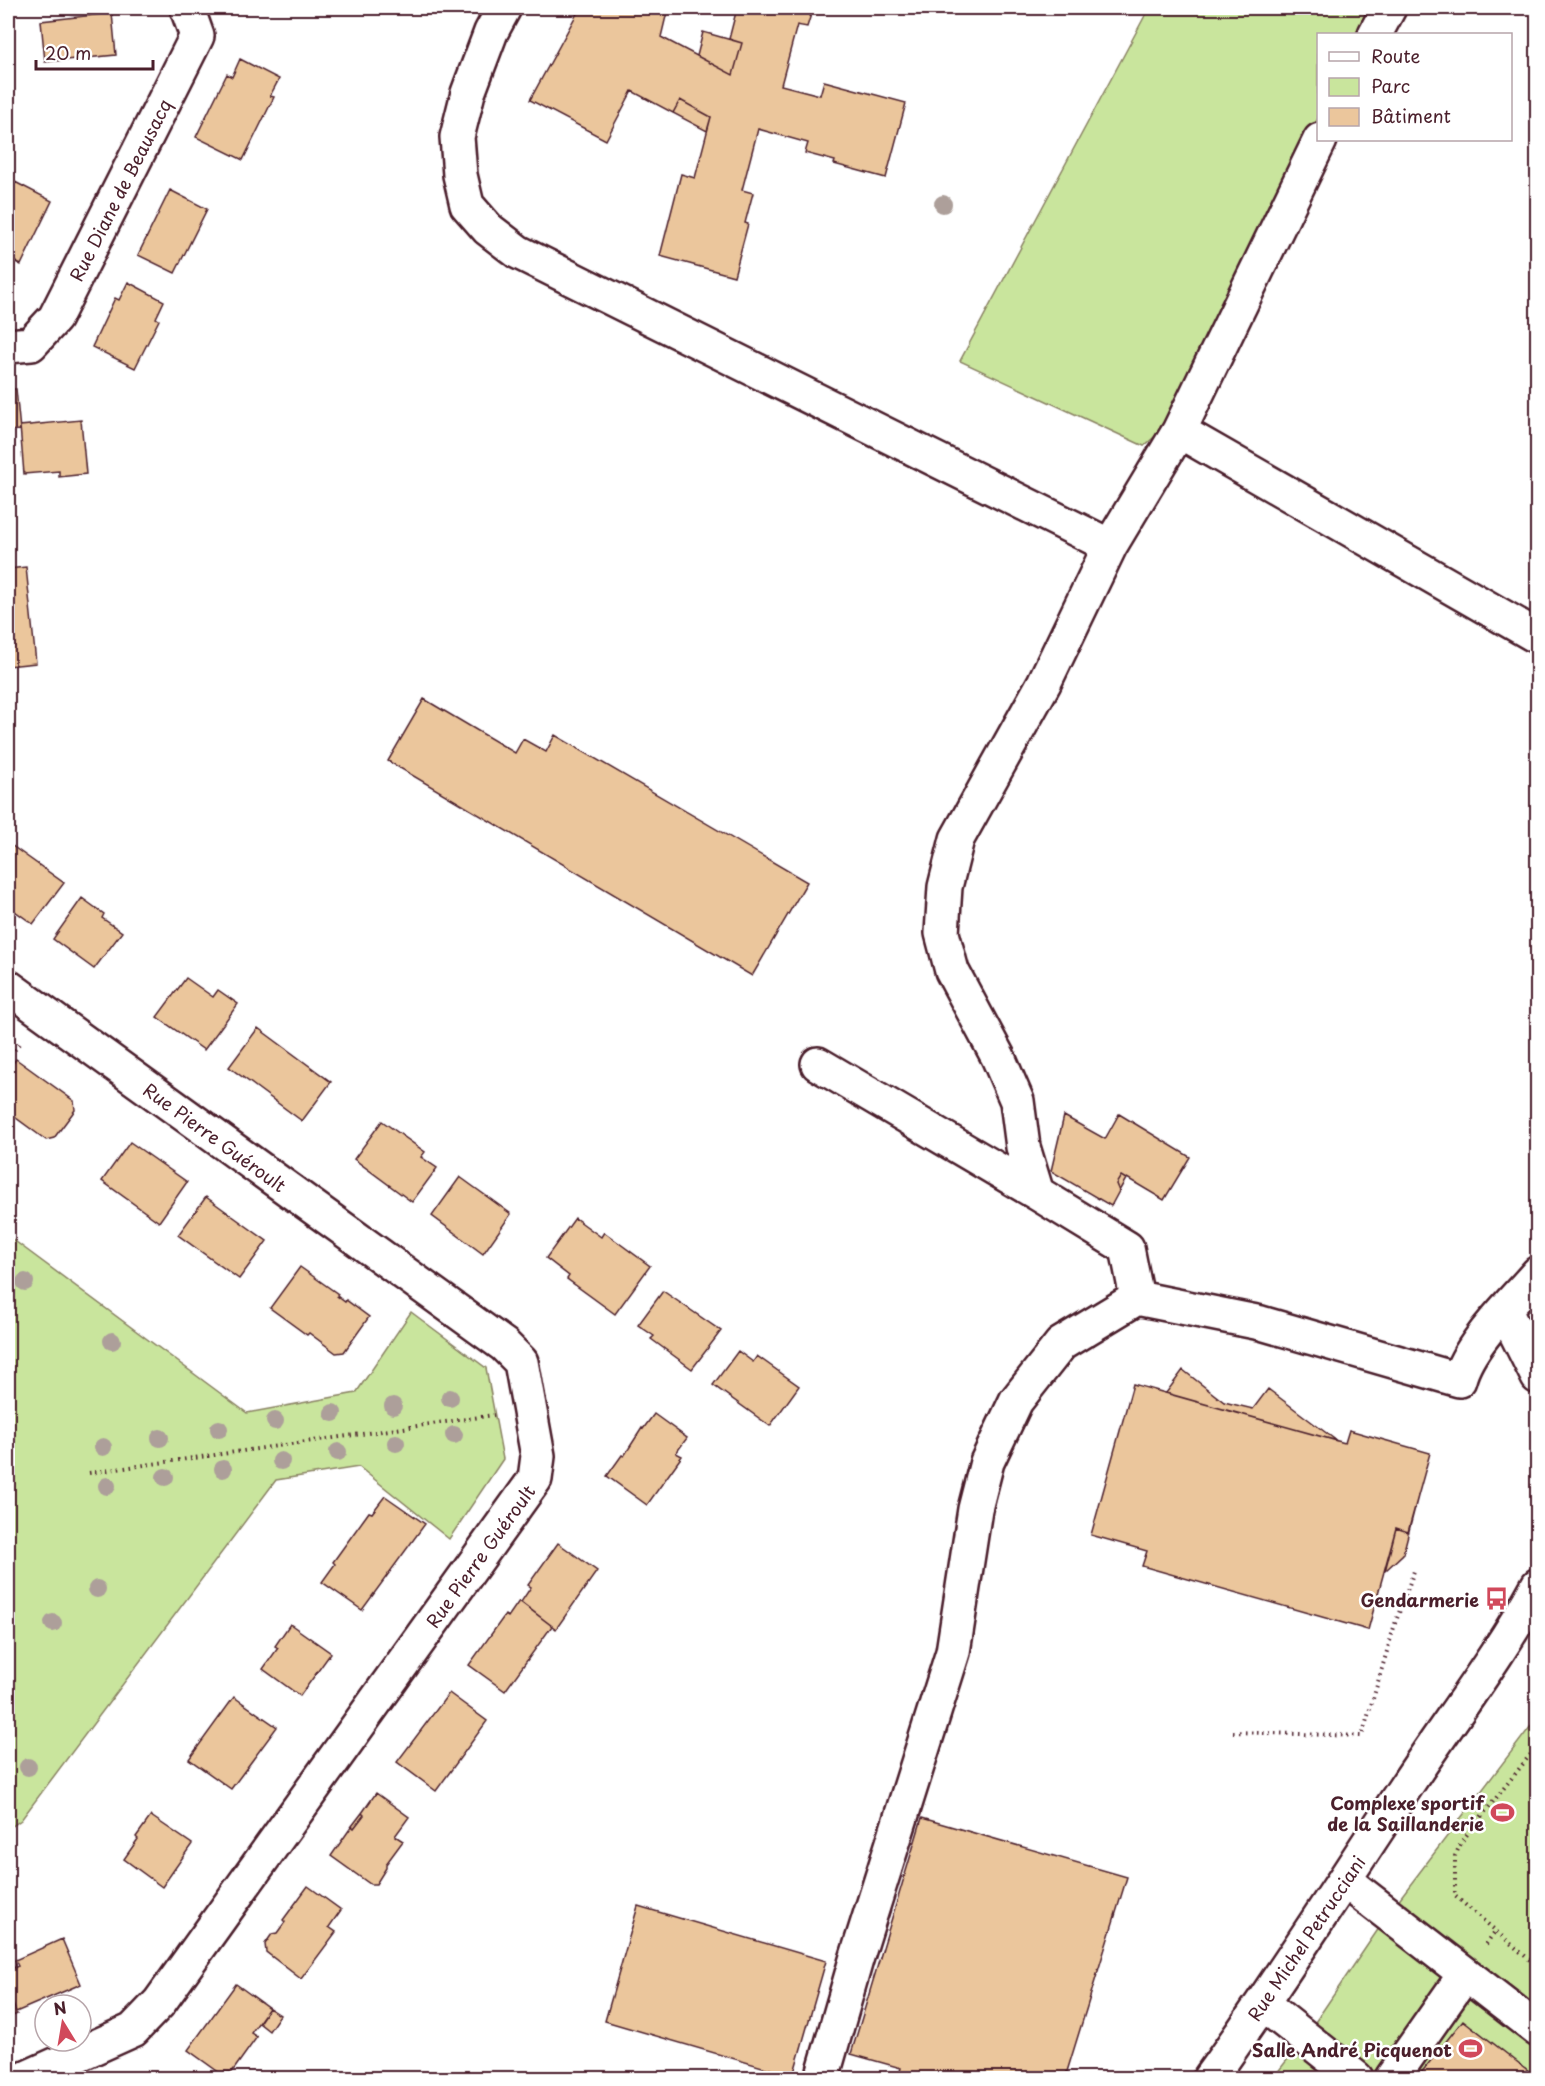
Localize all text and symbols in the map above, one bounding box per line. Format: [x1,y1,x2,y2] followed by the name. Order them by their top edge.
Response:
[36,33,153,71] scale bar
[1317,33,1512,141] legend
[45,39,91,66] text: 20 m
[1371,42,1421,69] text: Route
[1371,72,1410,99] text: Parc
[62,94,178,286] street label: Rue Diane de Beausacq
[1371,102,1451,129] text: Bâtiment
[138,1076,292,1198] street label: Rue Pierre Guéroult
[419,1479,541,1633] street label: Rue Pierre Guéroult
[1360,1586,1479,1613] place label: Gendarmerie
[1484,1586,1510,1612] bus stop icon: Gendarmerie
[1327,1789,1485,1837] place label: Complexe sportif de la Saillanderie
[1489,1799,1515,1825] sports icon: Complexe sportif de la Saillanderie
[1241,1850,1371,2026] street label: Rue Michel Petrucciani
[33,1993,93,2053] north arrow
[51,1994,68,2020] text: N
[1252,2036,1452,2063] place label: Salle André Picquenot
[1457,2036,1483,2062] sports icon: Salle André Picquenot

